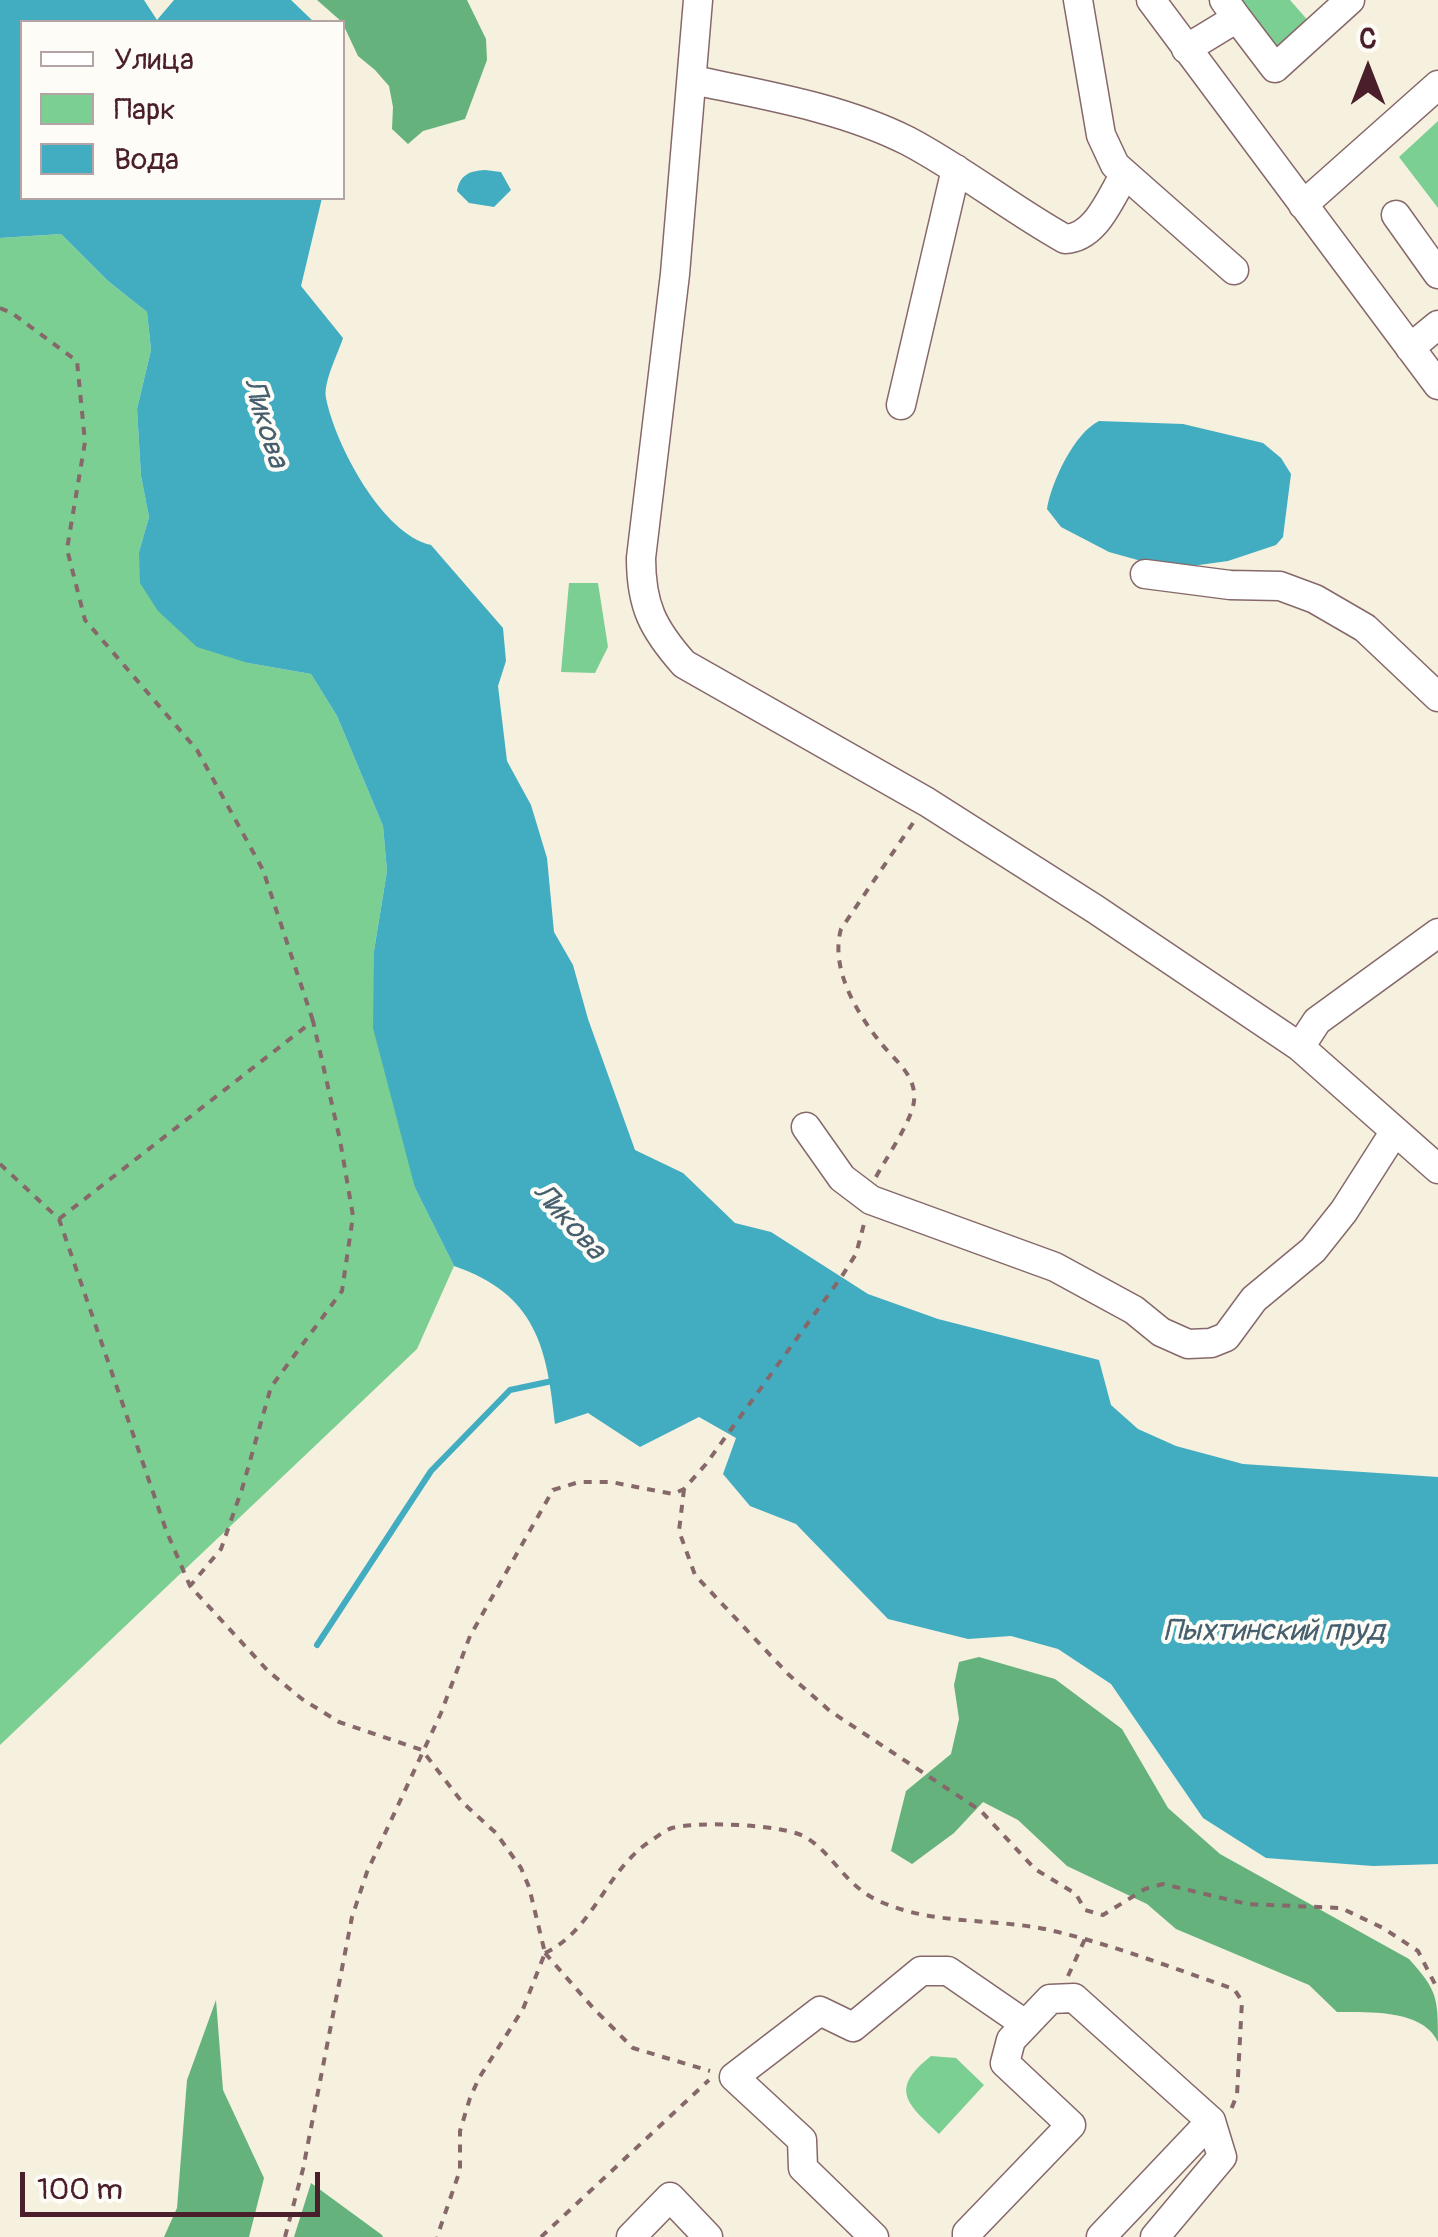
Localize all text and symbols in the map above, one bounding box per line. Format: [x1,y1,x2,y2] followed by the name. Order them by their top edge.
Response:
[20,20,345,200] legend
[1318,20,1418,120] north arrow
[1359,22,1377,57] text: С
[114,41,194,78] text: Улица
[114,91,176,128] text: Парк
[114,141,179,178] text: Вода
[233,374,295,472] water label: Ликова
[524,1176,612,1268] water label: Ликова
[1164,1614,1384,1650] water label: Пыхтинский пруд
[25,2152,325,2214] scale bar
[37,2171,123,2208] text: 100 m

